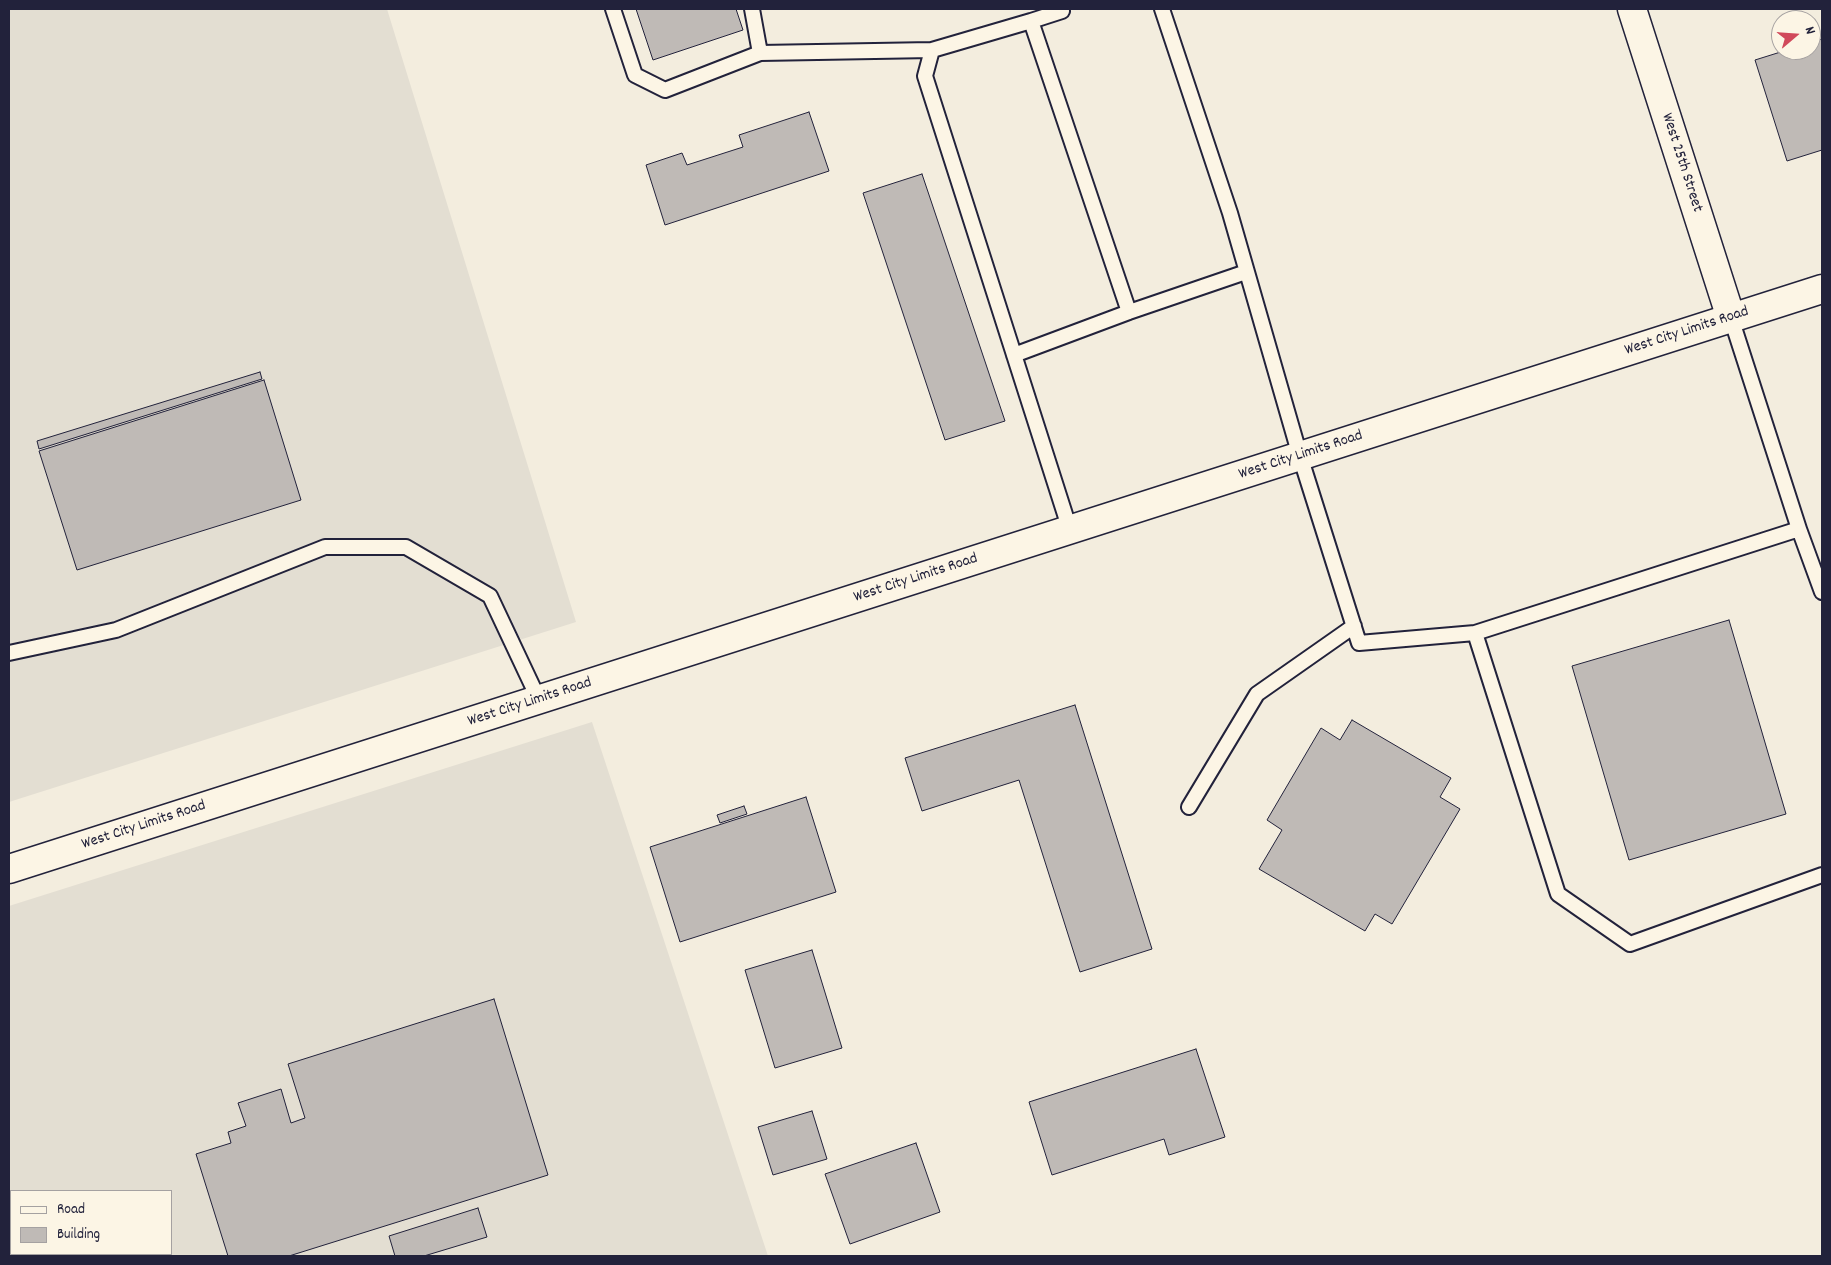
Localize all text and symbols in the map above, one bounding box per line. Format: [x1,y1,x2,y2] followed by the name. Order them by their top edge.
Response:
[1771,10,1821,60] north arrow
[1799,24,1820,37] text: N
[1656,111,1706,215] street label: West 25th Street
[1623,303,1751,361] street label: West City Limits Road
[1237,427,1365,485] street label: West City Limits Road
[852,550,980,608] street label: West City Limits Road
[466,674,594,732] street label: West City Limits Road
[80,797,208,855] street label: West City Limits Road
[10,1190,172,1255] legend
[57,1199,85,1221] text: Road
[57,1224,100,1246] text: Building

